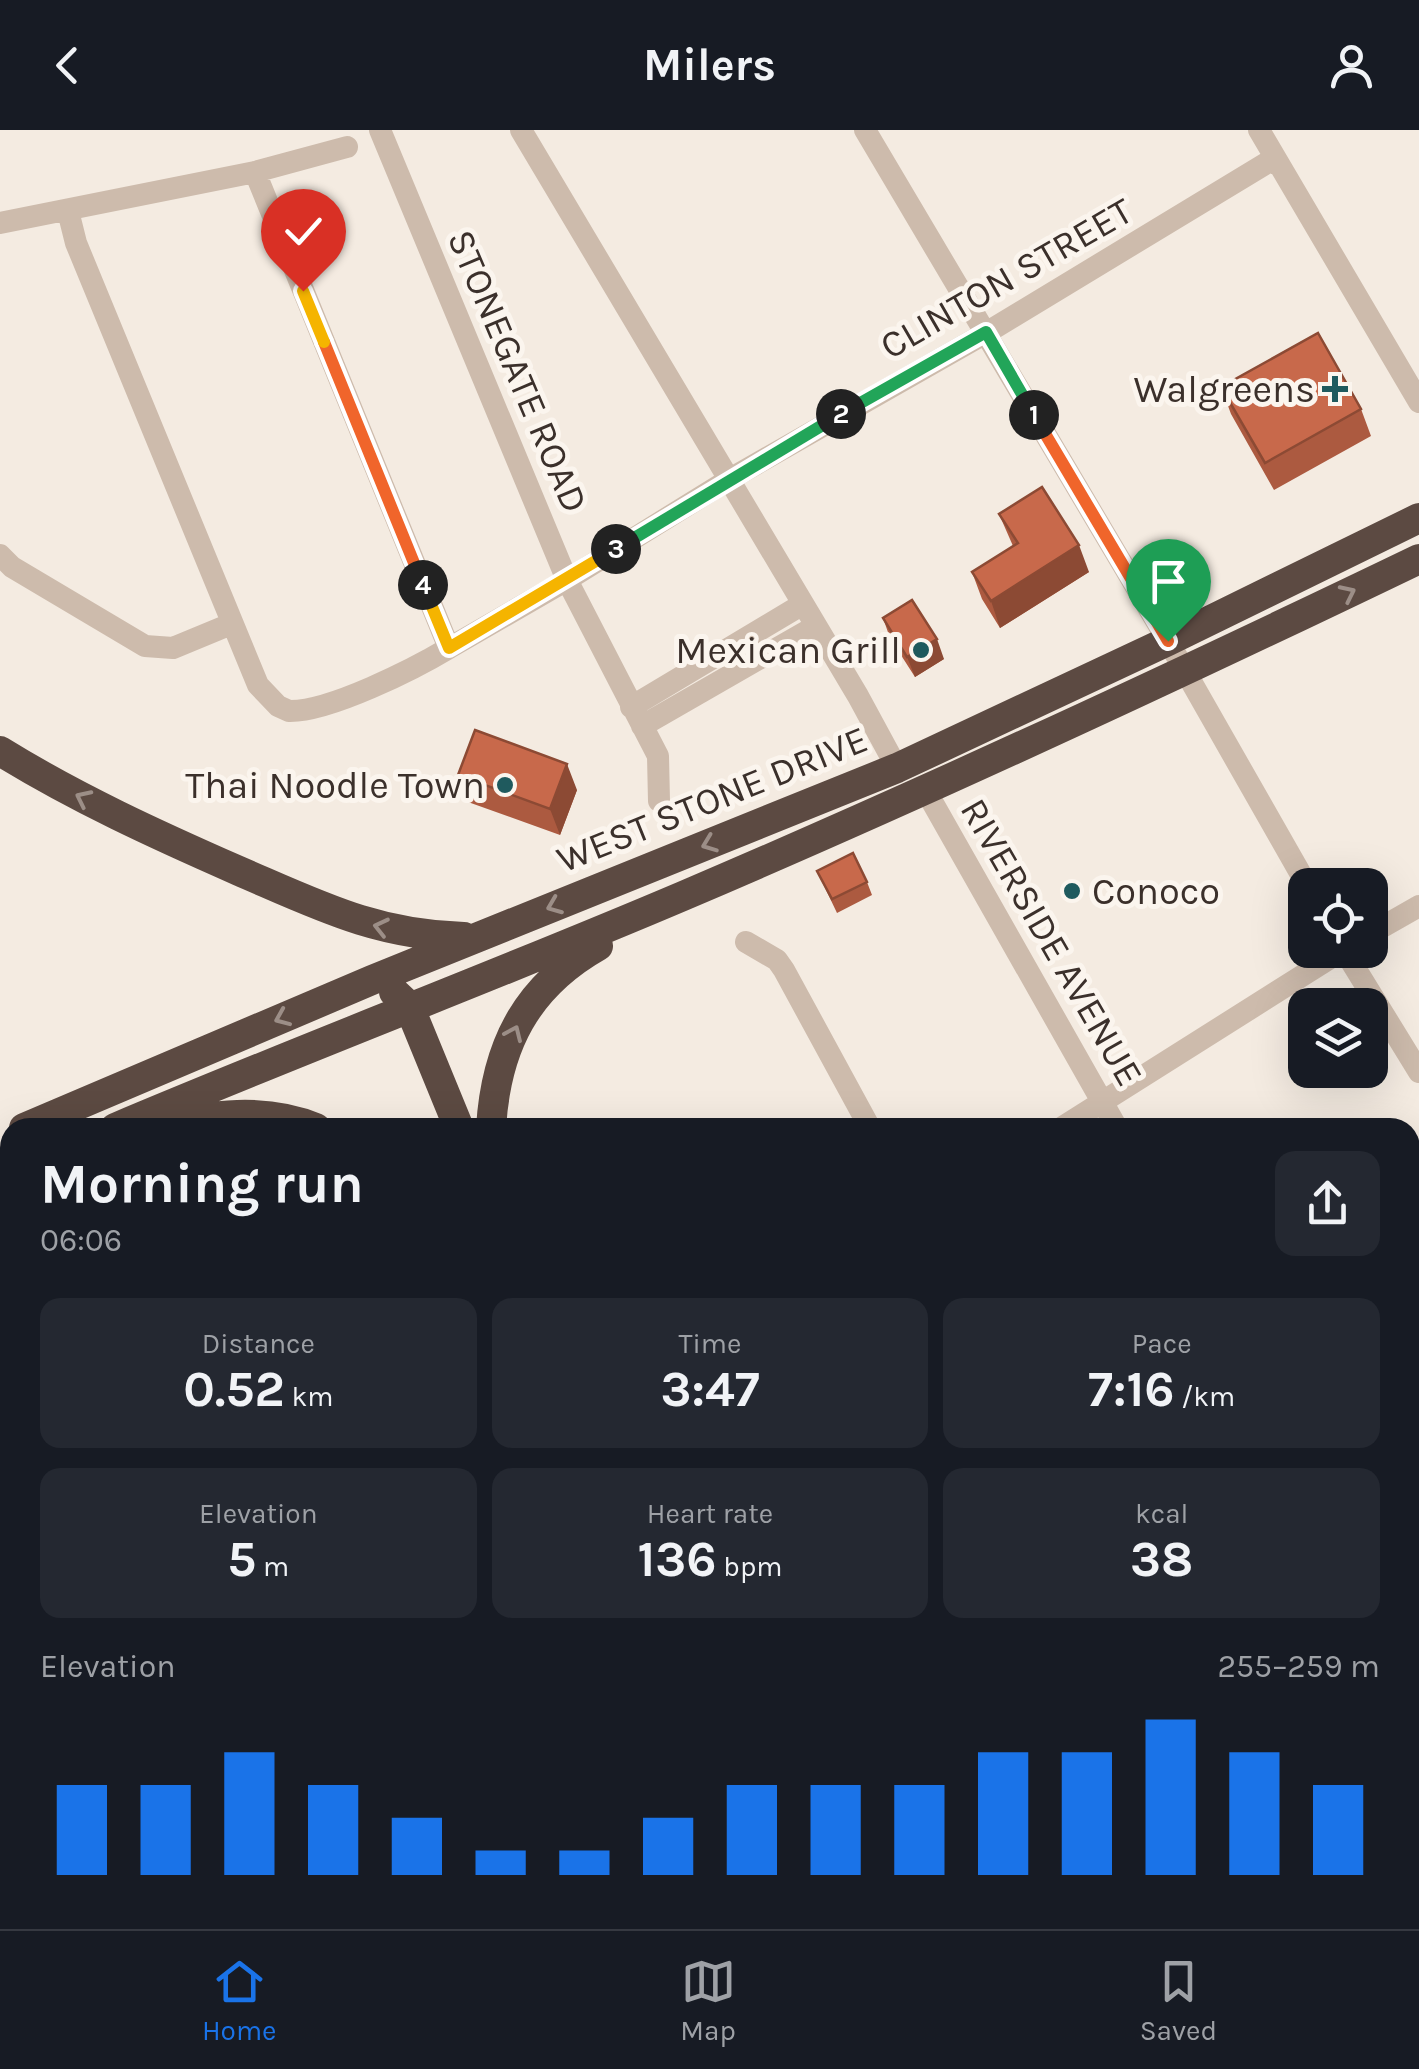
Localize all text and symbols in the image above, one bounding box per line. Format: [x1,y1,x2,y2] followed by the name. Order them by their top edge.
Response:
[40,38,95,93] icon: back
[1324,38,1379,93] icon: person
[643,39,776,91] text: Milers
[872,188,1140,369] street label: CLINTON STREET
[261,189,346,292] pin
[276,204,331,259] icon: check
[438,223,597,519] street label: STONEGATE ROAD
[1134,367,1315,412] place label: Walgreens
[1324,378,1346,400] marker: Walgreens
[816,389,866,439] pin: 2
[1009,390,1059,440] pin: 1
[833,397,849,430] text: 2
[1029,398,1039,431] text: 1
[591,524,641,574] pin: 3
[607,532,625,565] text: 3
[1126,539,1211,642] pin
[1141,554,1196,609] icon: arrive
[398,560,448,610] pin: 4
[415,568,431,601] text: 4
[1338,585,1356,605] one-way arrow
[675,628,901,673] place label: Mexican Grill
[910,639,932,661] marker: Mexican Grill
[550,717,874,882] street label: WEST STONE DRIVE
[185,763,485,808] place label: Thai Noodle Town
[494,774,516,796] marker: Thai Noodle Town
[75,790,93,810] one-way arrow
[951,790,1152,1094] street label: RIVERSIDE AVENUE
[702,832,719,852] one-way arrow
[1288,868,1388,1088] map controls
[1288,868,1388,968] button: locate
[1092,869,1220,914] place label: Conoco
[1061,880,1083,902] marker: Conoco
[546,894,564,914] one-way arrow
[373,918,390,939] one-way arrow
[1288,988,1388,1088] button: layers
[274,1007,292,1027] one-way arrow
[501,1026,521,1044] one-way arrow
[1275,1151,1380,1256] button: share
[40,1152,364,1216] text: Morning run
[40,1222,122,1259] text: 06:06
[202,1327,315,1360] text: Distance
[679,1327,741,1360] text: Time
[1132,1327,1192,1360] text: Pace
[183,1360,285,1419] text: 0.52
[660,1360,760,1419] text: 3:47
[1088,1360,1175,1419] text: 7:16
[285,1380,334,1413] text: km
[1175,1380,1235,1413] text: /km
[199,1497,318,1530] text: Elevation
[647,1497,773,1530] text: Heart rate
[1135,1497,1188,1530] text: kcal
[227,1530,256,1589] text: 5
[637,1530,717,1589] text: 136
[1130,1530,1193,1589] text: 38
[256,1550,289,1583] text: m
[717,1550,783,1583] text: bpm
[40,1648,175,1685] text: Elevation
[1218,1648,1380,1685] text: 255–259 m
[202,1954,277,2047] tab: Home
[680,1954,736,2047] tab: Map
[1140,1954,1217,2047] tab: Saved

